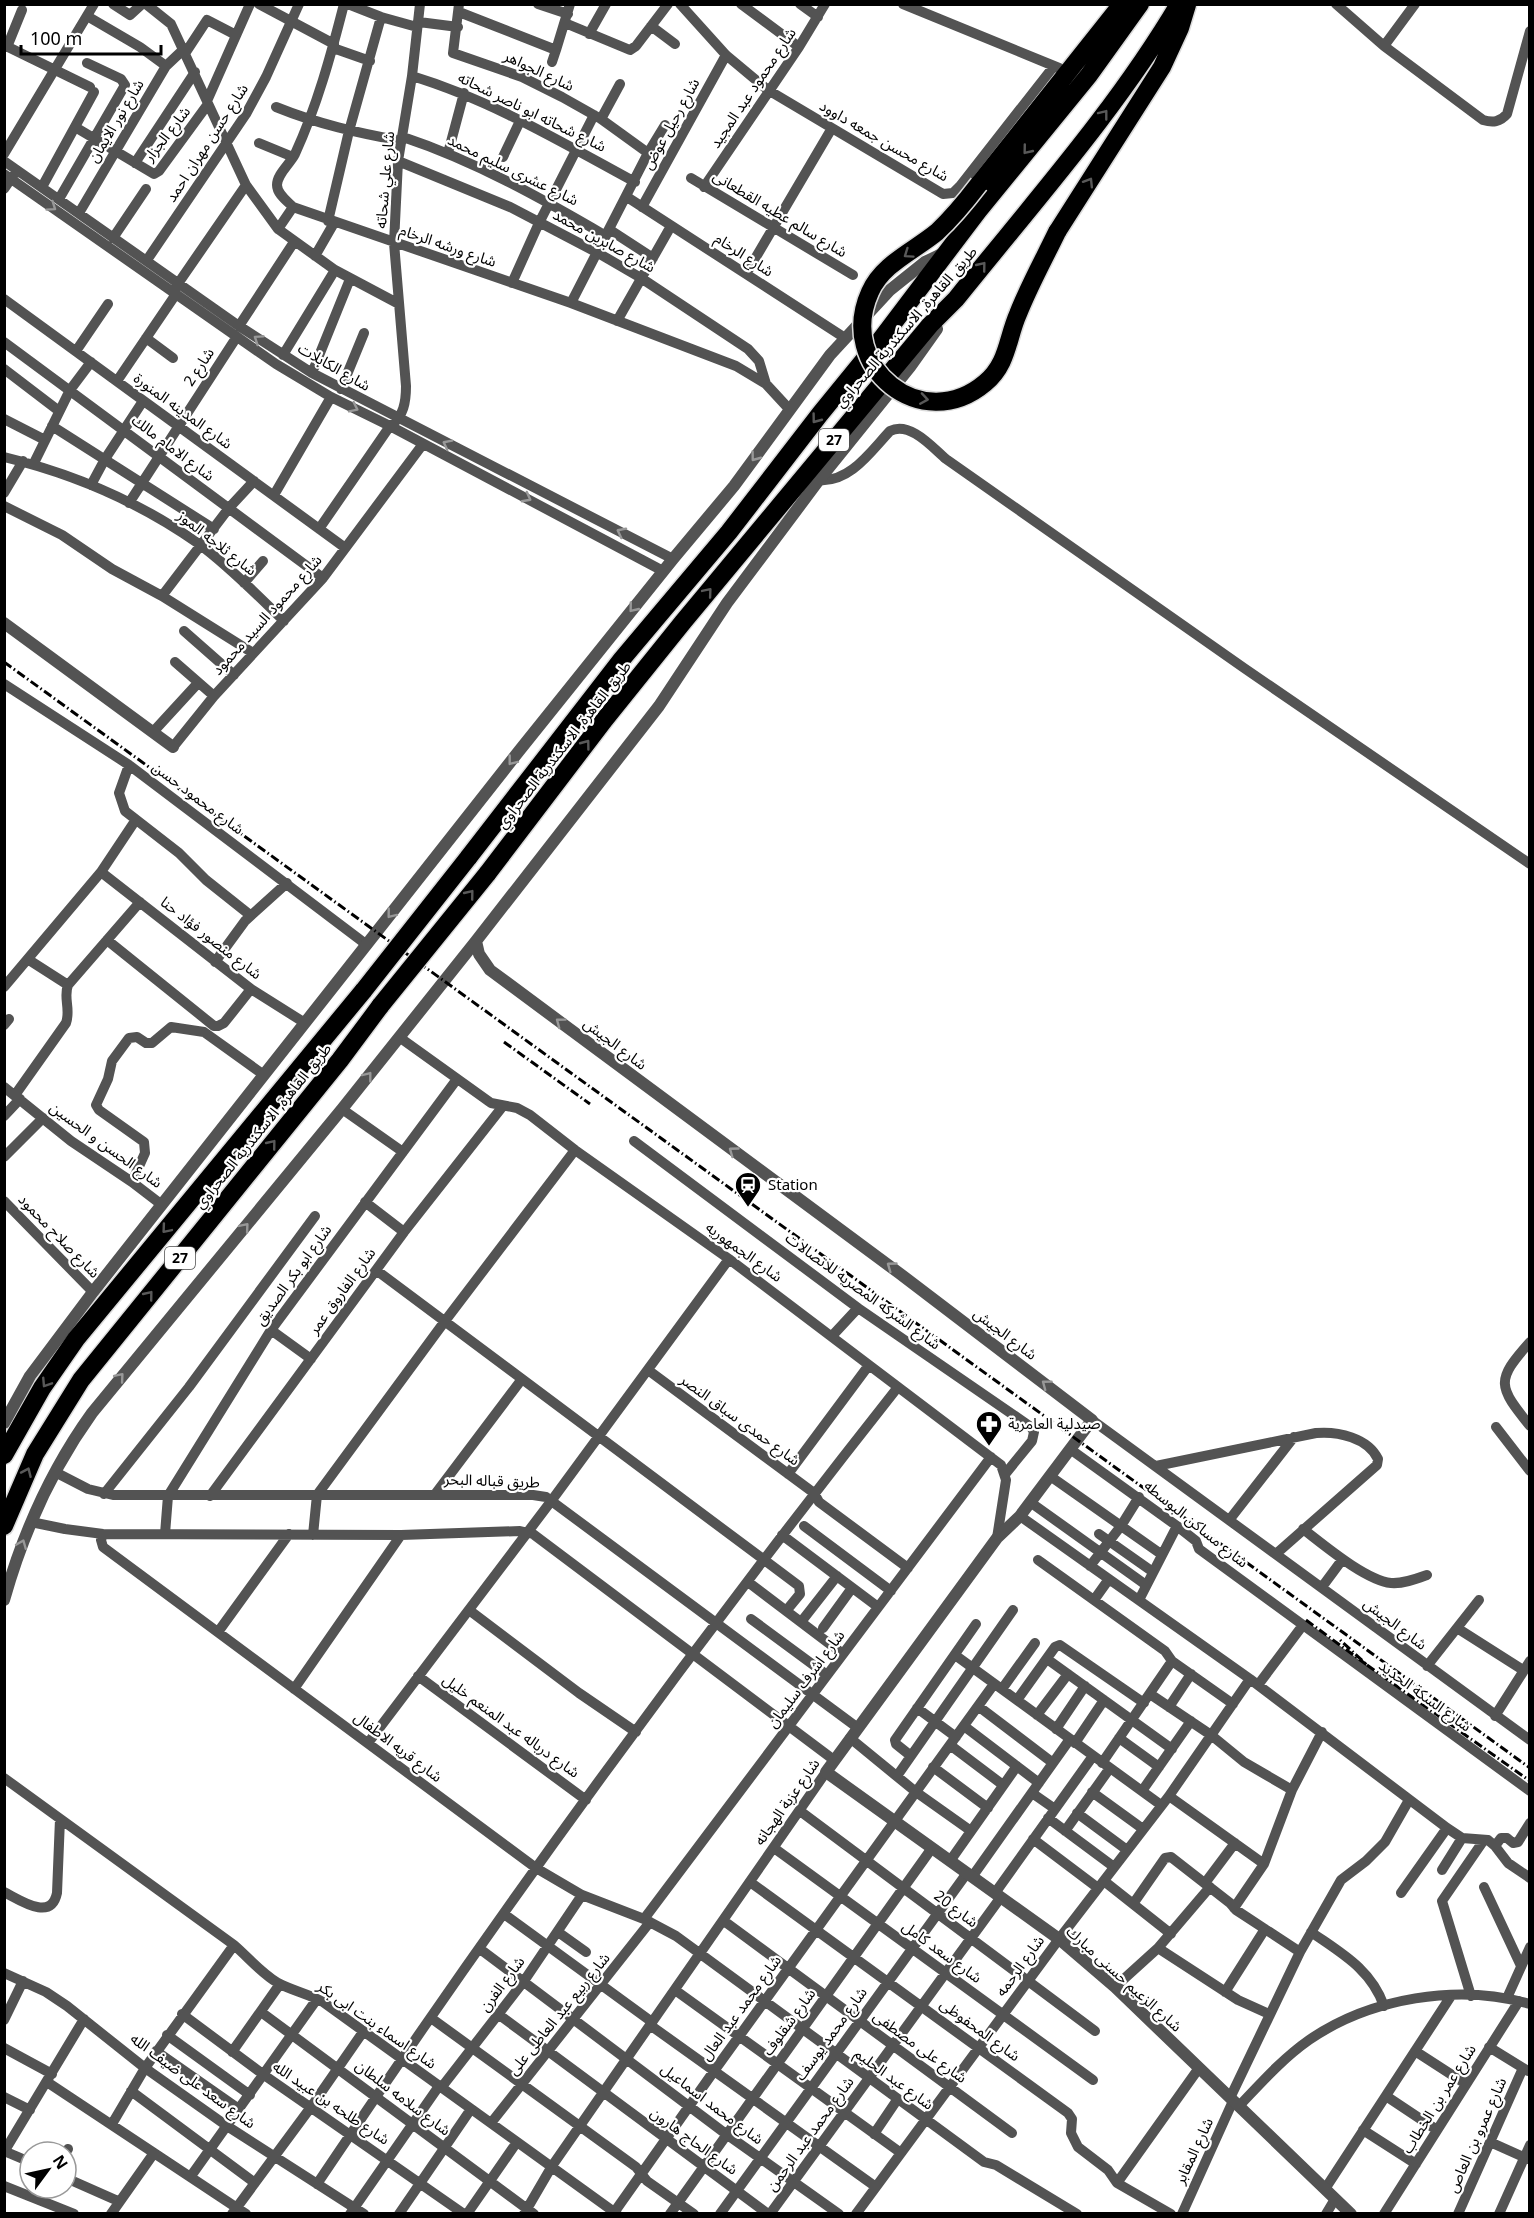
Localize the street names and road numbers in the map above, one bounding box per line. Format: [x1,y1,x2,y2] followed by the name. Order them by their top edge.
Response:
[704,23,803,153] street label: شارع محمود عبد المجيد
[499,45,578,98] street label: شارع الجواهر
[454,67,610,158] street label: شارع شحاته ابو ناصر شحاته
[637,74,706,174] street label: شارع رحيل عوض
[82,75,151,167] street label: شارع نور الايمان
[160,79,255,207] street label: شارع حسن مهران احمد
[815,95,953,188] street label: شارع محسن جمعه داوود
[138,102,197,168] street label: شارع الجزار
[444,129,582,212] street label: شارع عشرى سليم محمد
[370,130,401,230] street label: شارع علي شحاته
[708,165,852,264] street label: شارع سالم عطيه القطعانى
[548,204,659,279] street label: شارع صابرين محمد
[396,219,500,274] street label: شارع ورشه الرخام
[710,228,778,283] street label: شارع الرخام
[830,242,983,413] street label: طريق القاهرة, الاسكندرية الصحراوي
[293,337,375,398] street label: شارع الكابلات
[178,343,221,391] street label: شارع 2
[128,368,237,455] street label: شارع المدينه المنورة
[126,409,219,487] street label: شارع الامام مالك
[819,429,849,451] road number: 27
[171,504,262,582] street label: شارع ثلاجه الموز
[207,550,328,681] street label: شارع محمود السيد محمود
[491,657,637,834] street label: طريق القاهرة, الاسكندرية الصحراوي
[147,756,249,841] street label: شارع محمود حسن
[155,891,267,986] street label: شارع منصور فؤاد حنا
[578,1013,652,1076] street label: شارع الجيش
[189,1038,337,1214] street label: طريق القاهرة, الاسكندرية الصحراوي
[44,1097,167,1194] street label: شارع الحسن و الحسين
[12,1189,105,1284] street label: شارع صلاح محمود
[700,1217,787,1288] street label: شارع الجمهوريه
[249,1220,338,1330] street label: شارع ابو بكر الصديق
[780,1227,945,1356] street label: شارع الشركه المصريه للاتصالات
[302,1243,382,1340] street label: شارع الفاروق عمر
[165,1247,195,1269] road number: 27
[968,1303,1042,1366] street label: شارع الجيش
[674,1368,805,1472] street label: شارع حمدى سباق النصر
[443,1468,540,1493] street label: طريق قباله البحر
[1138,1475,1253,1574] street label: شارع مساكن البوسطه
[1358,1593,1432,1656] street label: شارع الجيش
[762,1625,851,1733] street label: شارع اشرف سليمان
[1374,1655,1476,1738] street label: شارع السكة الحديد
[437,1669,584,1784] street label: شارع درباله عبد المنعم خليل
[349,1706,447,1789] street label: شارع قريه الاطفال
[749,1754,826,1851] street label: شارع عزبة الهجانه
[929,1885,983,1934] street label: شارع 20
[897,1915,987,1989] street label: شارع سعد كامل
[1061,1921,1187,2038] street label: شارع الزعيم حسنى مبارك
[990,1931,1051,2002] street label: شارع الرحمه
[503,1948,616,2081] street label: شارع ربيع عبد العاطى على
[695,1950,788,2066] street label: شارع محمد عبد العال
[474,1952,531,2017] street label: شارع الفرن
[311,1975,441,2075] street label: شارع اسماء بنت ابى بكر
[790,1982,873,2086] street label: شارع محمد يوسف
[757,1984,822,2061] street label: شارع شقلوف
[935,1993,1025,2068] street label: شارع المحفوظى
[868,2005,972,2090] street label: شارع على مصطفى
[125,2028,260,2135] street label: شارع سعد على ضيف الله
[1397,2040,1482,2158] street label: شارع عمر بن الخطاب
[849,2043,938,2116] street label: شارع عبد الحليم
[350,2055,456,2142] street label: شارع سلامه سلطان
[268,2056,394,2151] street label: شارع طلحه بن عبيد الله
[655,2058,768,2151] street label: شارع محمد اسماعيل
[761,2072,860,2196] street label: شارع محمد عبد الرحمن
[1442,2074,1513,2197] street label: شارع عمرو بن العاص
[645,2102,743,2181] street label: شارع الحاج هارون
[1169,2114,1220,2189] street label: شارع المقابر

